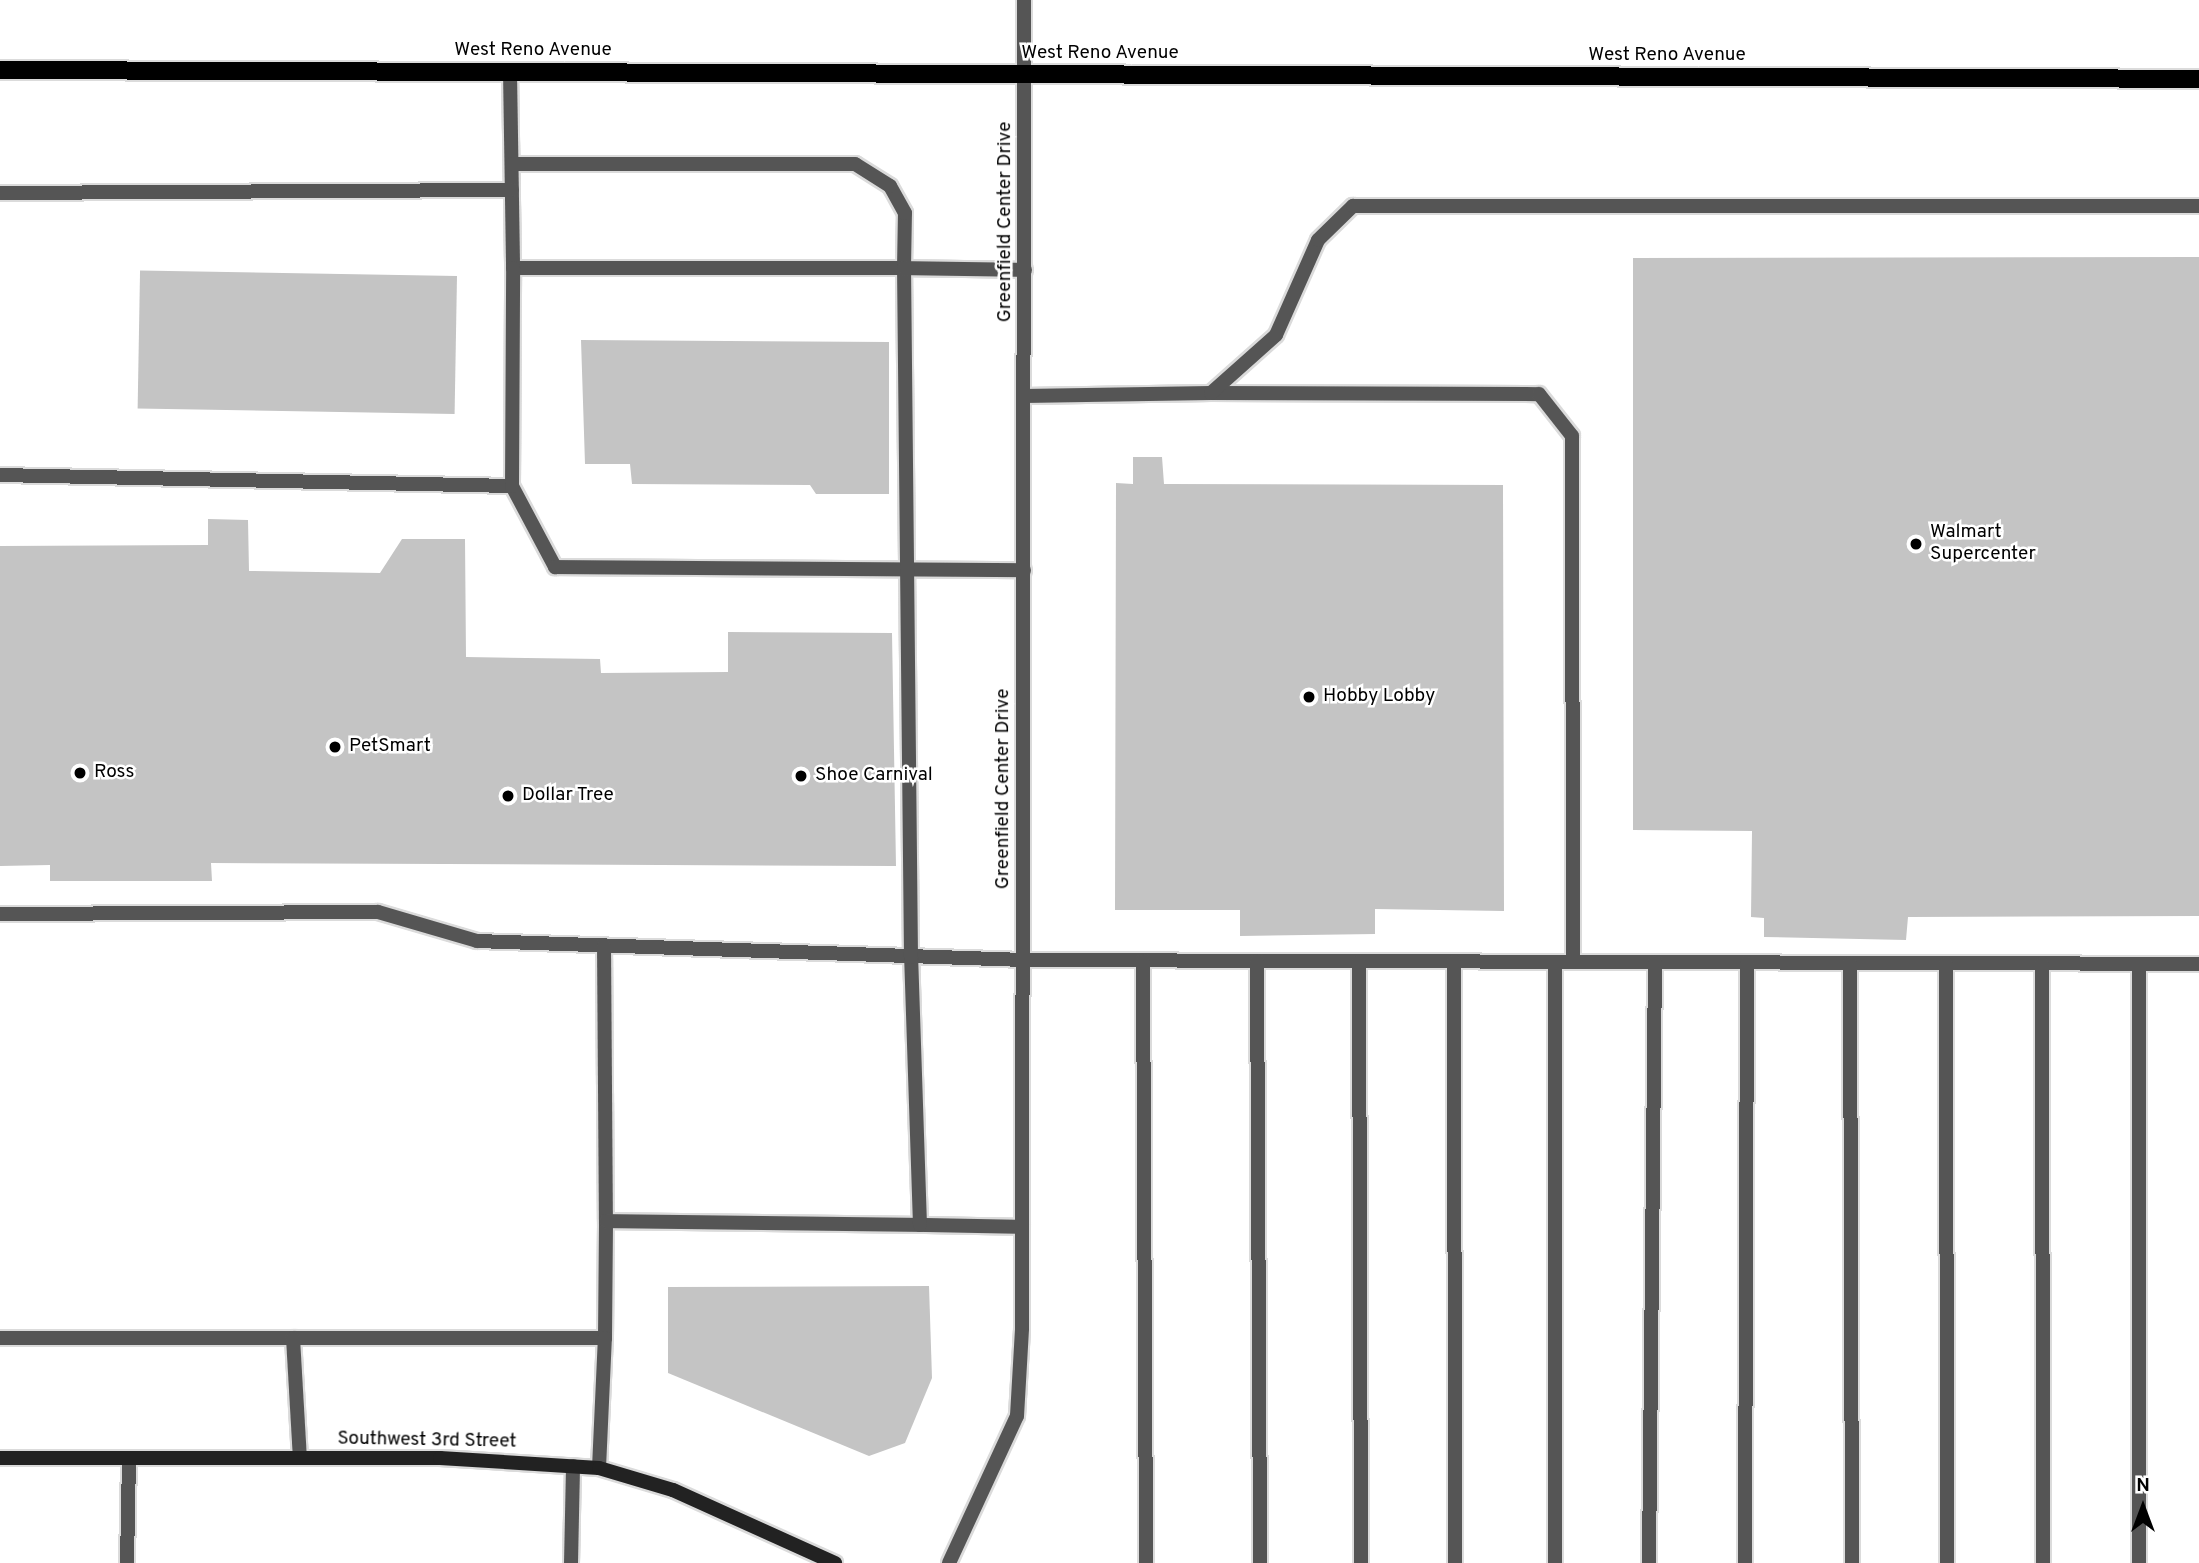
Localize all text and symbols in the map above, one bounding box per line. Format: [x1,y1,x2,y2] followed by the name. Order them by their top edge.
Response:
[454,40,612,62] street label: West Reno Avenue
[1021,43,1179,65] street label: West Reno Avenue
[1588,45,1746,67] street label: West Reno Avenue
[995,122,1017,322] street label: Greenfield Center Drive
[1930,522,2036,566] place label: Walmart Supercenter
[1908,536,1924,552] marker: Walmart Supercenter
[1323,686,1435,708] place label: Hobby Lobby
[993,689,1015,889] street label: Greenfield Center Drive
[1301,689,1317,705] marker: Hobby Lobby
[349,736,431,758] place label: PetSmart
[327,739,343,755] marker: PetSmart
[94,762,134,784] place label: Ross
[72,765,88,781] marker: Ross
[815,765,933,787] place label: Shoe Carnival
[793,768,809,784] marker: Shoe Carnival
[522,785,615,807] place label: Dollar Tree
[500,788,516,804] marker: Dollar Tree
[337,1428,517,1454] street label: Southwest 3rd Street
[2108,1472,2178,1542] north arrow
[2136,1474,2150,1498] text: N

